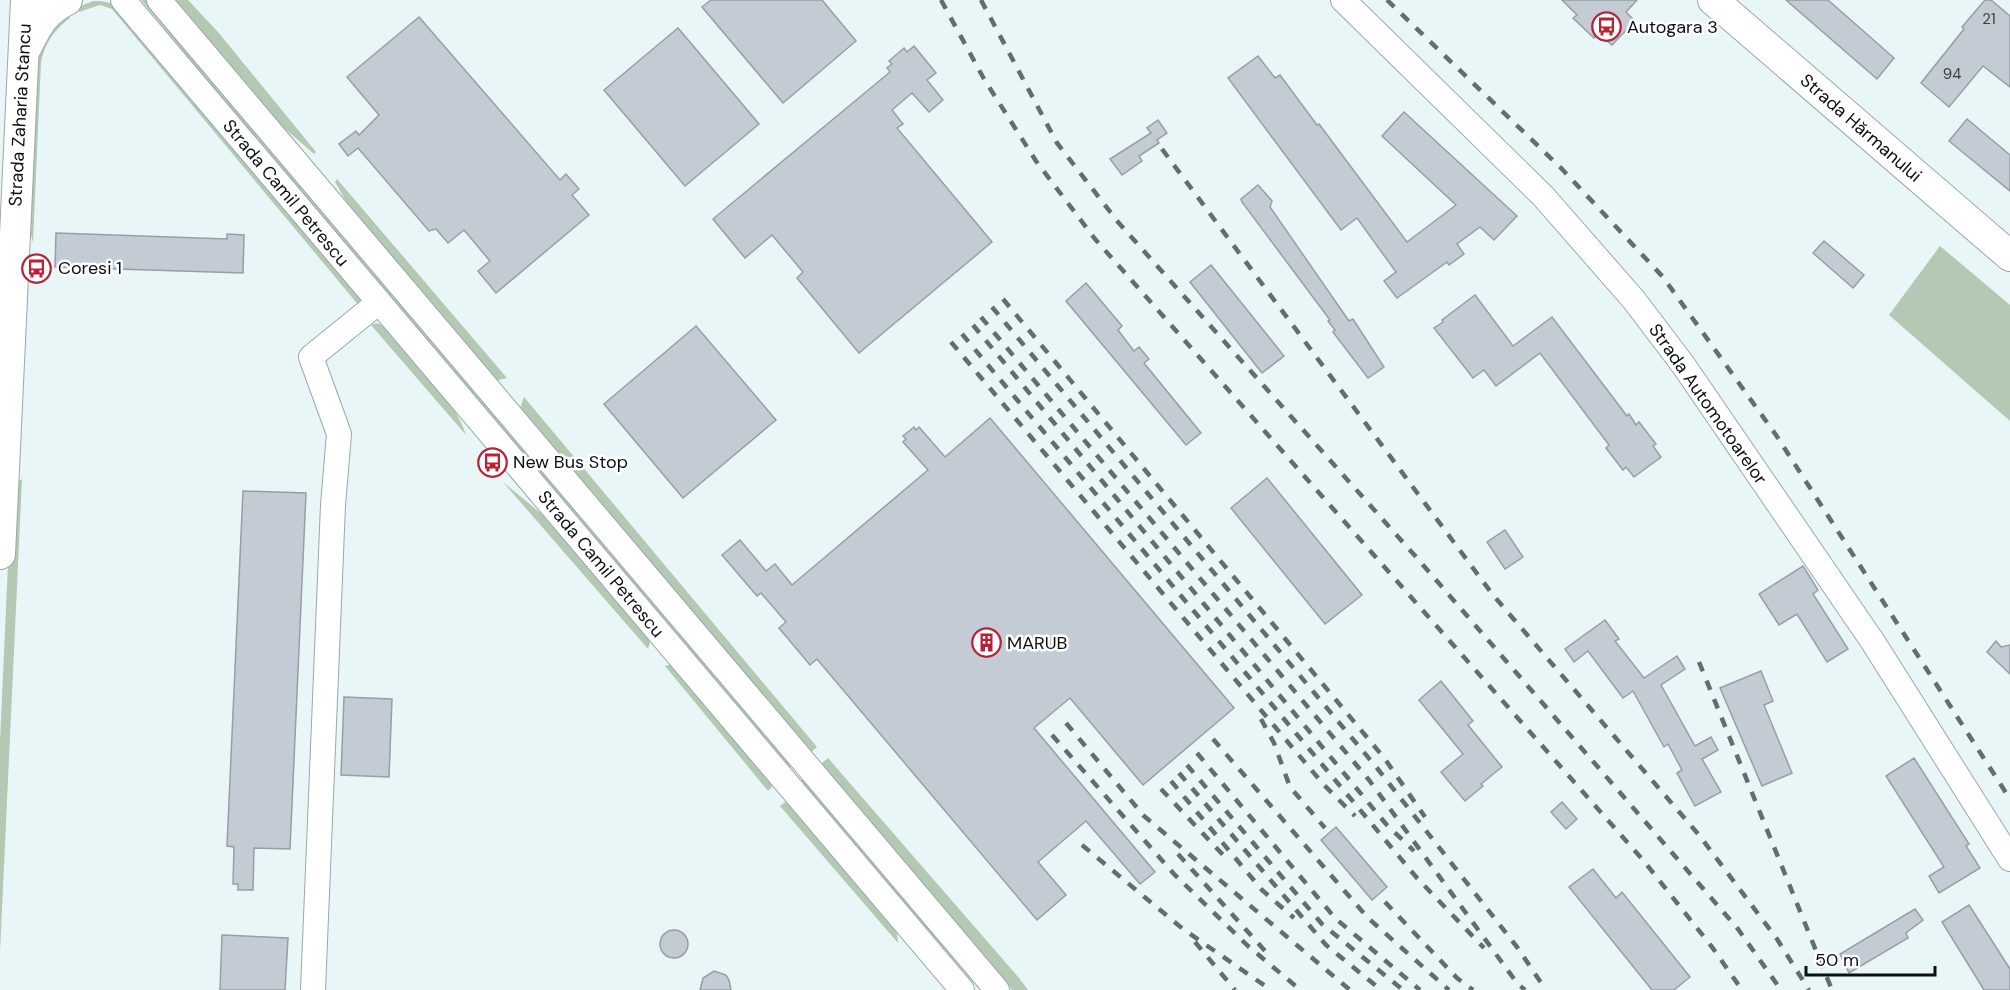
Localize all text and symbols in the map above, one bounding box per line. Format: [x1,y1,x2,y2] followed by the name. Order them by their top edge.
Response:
[1982,9,1996,29] house number: 21
[1590,11,1622,43] bus stop icon: Autogara 3
[1627,15,1718,39] place label: Autogara 3
[3,23,37,207] street label: Strada Zaharia Stancu
[1943,64,1961,84] house number: 94
[1795,69,1927,187] street label: Strada Hărmanului
[217,115,355,271] street label: Strada Camil Petrescu
[21,252,53,284] bus stop icon: Coresi 1
[58,256,122,280] place label: Coresi 1
[1643,319,1773,489] street label: Strada Automotoarelor
[476,446,508,478] bus stop icon: New Bus Stop
[513,450,628,474] place label: New Bus Stop
[532,486,670,642] street label: Strada Camil Petrescu
[970,627,1002,659] building icon: MARUB
[1007,631,1068,655] place label: MARUB
[1806,939,1935,977] scale bar
[1815,948,1859,972] text: 50 m

